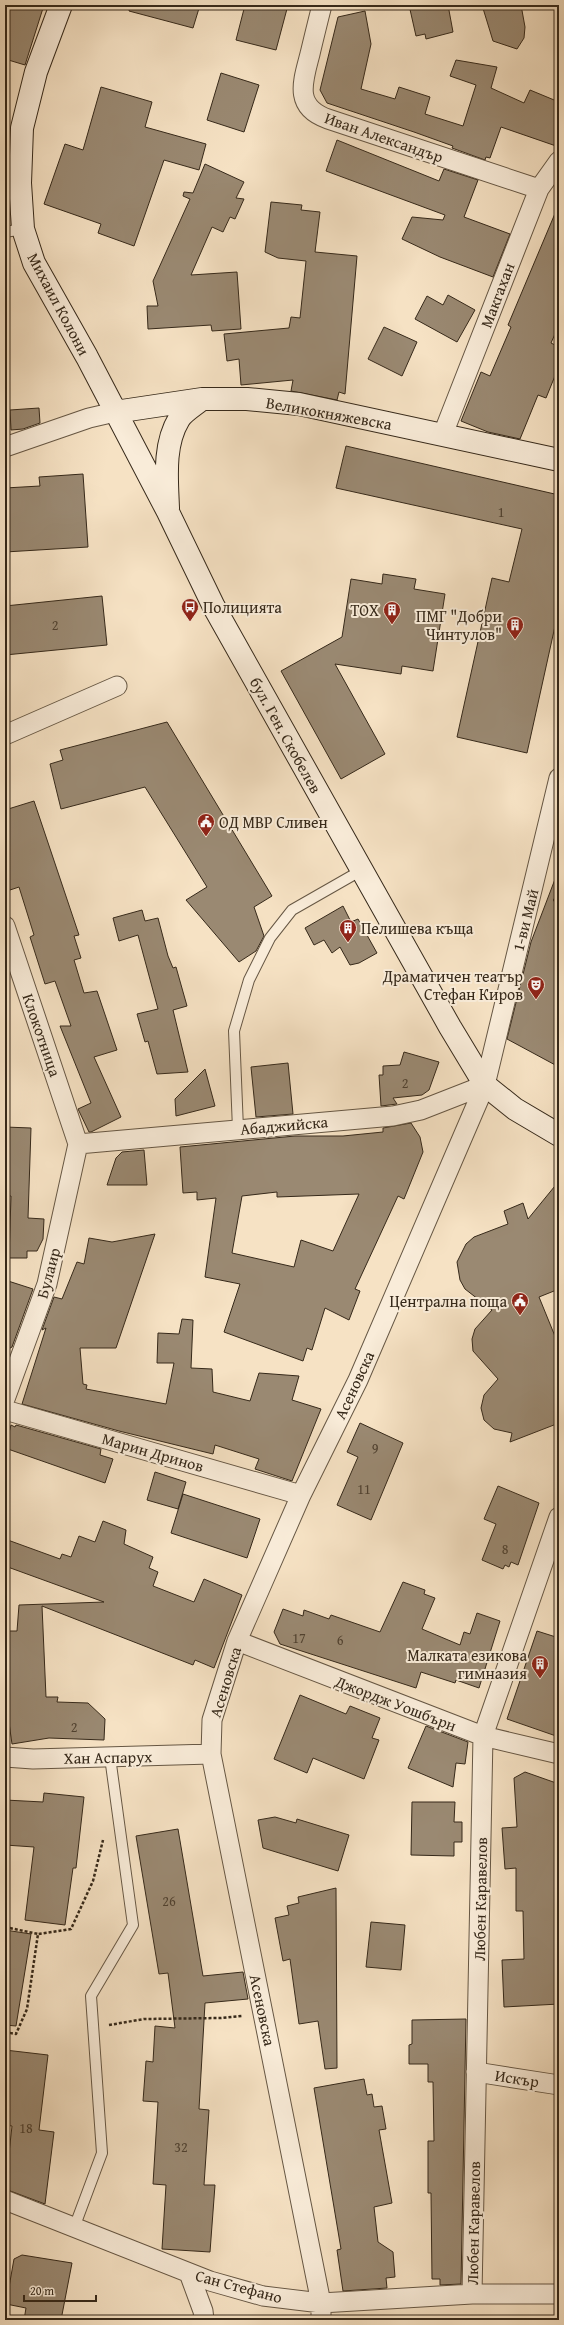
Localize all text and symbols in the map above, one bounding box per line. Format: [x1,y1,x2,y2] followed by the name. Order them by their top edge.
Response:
[321,105,447,169] street label: Иван Александър
[22,248,96,360] street label: Михаил Колони
[474,259,520,331] street label: Макгахан
[264,390,394,436] street label: Великокняжевска
[498,502,504,522] house number: 1
[203,595,282,619] place label: Полицията
[180,597,200,622] bus stop icon: Полицията
[350,598,379,622] place label: ТОХ
[382,600,402,625] building icon: ТОХ
[416,604,502,646] place label: ПМГ "Добри Чинтулов"
[52,615,58,635] house number: 2
[505,615,525,640] building icon: ПМГ "Добри Чинтулов"
[244,673,328,798] street label: бул. Ген. Скобелев
[219,810,328,834] place label: ОД МВР Сливен
[196,812,216,837] public building icon: ОД МВР Сливен
[506,886,544,954] street label: 1-ви Май
[361,916,474,940] place label: Пелишева къща
[338,918,358,943] building icon: Пелишева къща
[382,964,523,1006] place label: Драматичен театър Стефан Киров
[526,975,546,1000] theatre icon: Драматичен театър Стефан Киров
[17,990,68,1080] street label: Клокотница
[402,1073,408,1093] house number: 2
[239,1109,329,1141] street label: Абаджийска
[30,1245,66,1301] street label: Булаир
[390,1289,507,1313] place label: Централна поща
[510,1291,530,1316] public building icon: Централна поща
[328,1347,380,1423] street label: Асеновска
[99,1426,207,1478] street label: Марин Дринов
[372,1438,379,1458] house number: 9
[357,1479,371,1499] house number: 11
[502,1539,509,1559] house number: 8
[292,1628,306,1648] house number: 17
[337,1630,344,1650] house number: 6
[203,1643,247,1720] street label: Асеновска
[407,1643,527,1685] place label: Малката езикова гимназия
[530,1654,550,1679] building icon: Малката езикова гимназия
[331,1668,460,1737] street label: Джордж Уошбърн
[71,1717,77,1737] house number: 2
[63,1744,153,1770] street label: Хан Аспарух
[467,1837,493,1961] street label: Любен Каравелов
[162,1891,176,1911] house number: 26
[244,1972,282,2048] street label: Асеновска
[493,2063,541,2093] street label: Искър
[19,2118,33,2138] house number: 18
[174,2137,188,2157] house number: 32
[460,2161,486,2285] street label: Любен Каравелов
[193,2263,285,2309] street label: Сан Стефано
[24,2277,96,2303] scale bar
[30,2282,54,2299] text: 20 m

